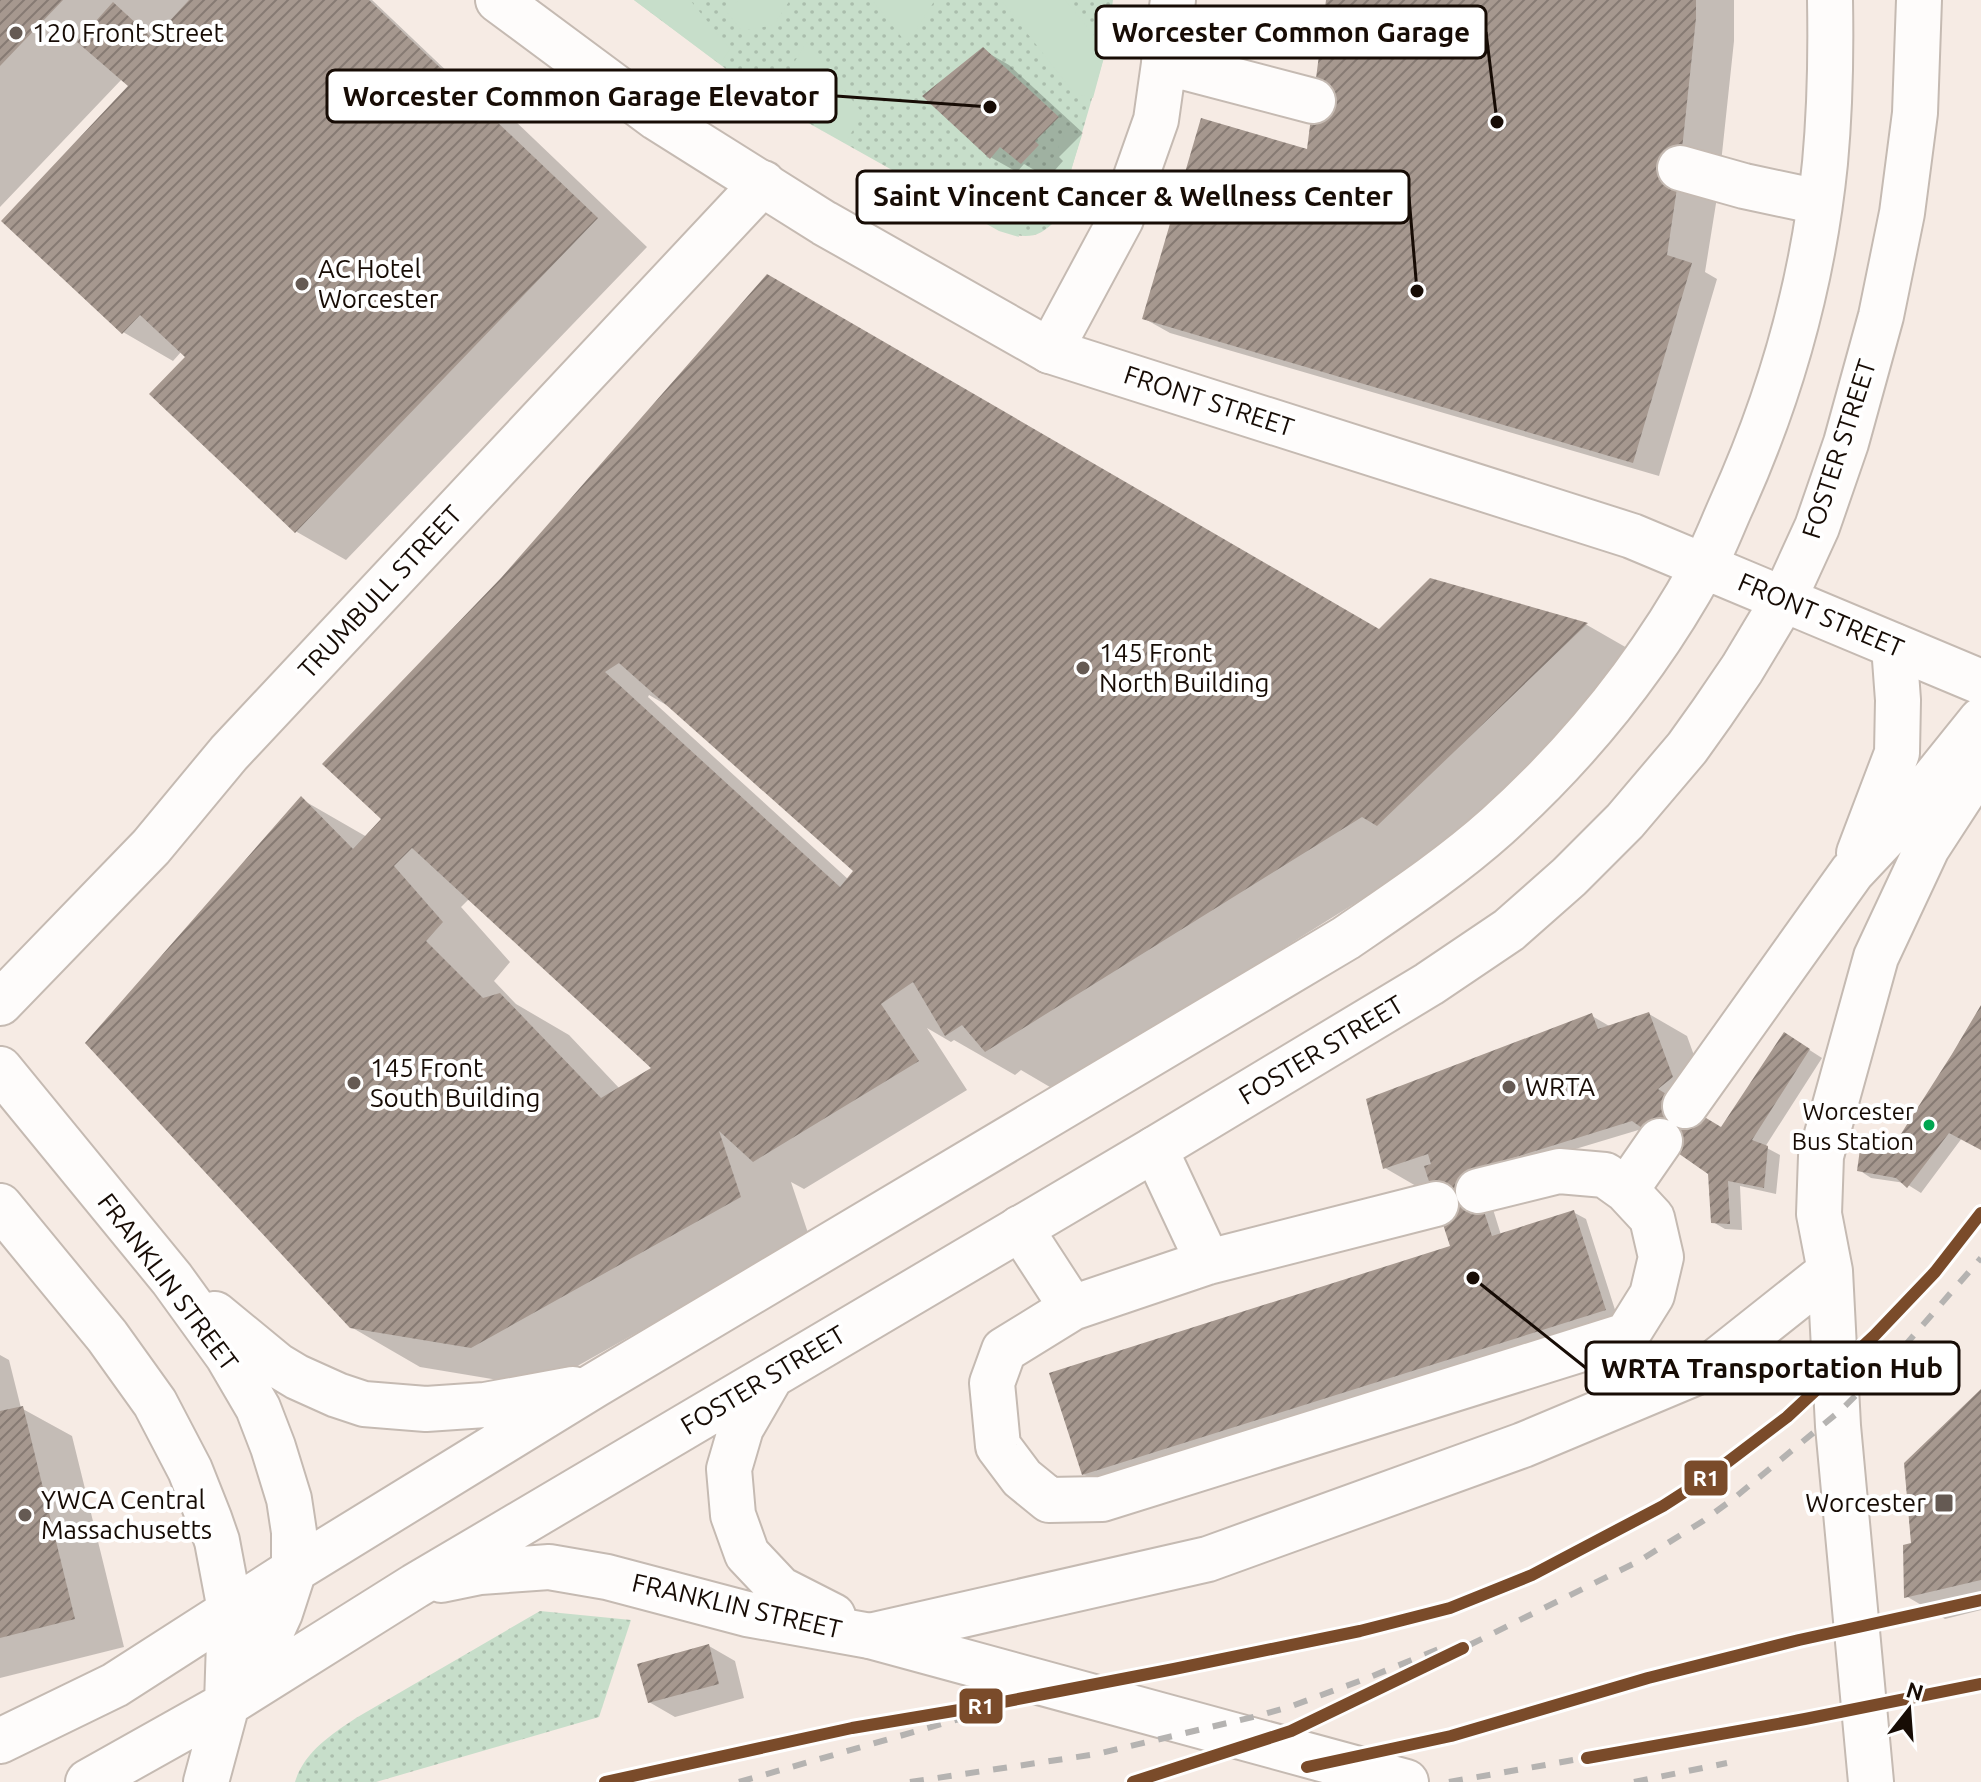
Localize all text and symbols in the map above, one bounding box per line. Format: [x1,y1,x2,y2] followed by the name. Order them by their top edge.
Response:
[1096,6,1486,58] callout: Worcester Common Garage
[1112,16,1470,47] text: Worcester Common Garage
[32,18,224,47] place label: 120 Front Street
[7,24,25,42] marker: 120 Front Street
[327,70,836,122] callout: Worcester Common Garage Elevator
[343,80,820,111] text: Worcester Common Garage Elevator
[857,171,1409,223] callout: Saint Vincent Cancer & Wellness Center
[873,180,1394,211] text: Saint Vincent Cancer & Wellness Center
[318,254,439,313] place label: AC Hotel Worcester
[293,275,311,293] marker: AC Hotel Worcester
[1796,356,1881,542] street label: FOSTER STREET
[1121,359,1298,442] street label: FRONT STREET
[292,499,467,684] street label: TRUMBULL STREET
[1734,567,1908,662] street label: FRONT STREET
[1099,638,1269,697] place label: 145 Front North Building
[1074,659,1092,677] marker: 145 Front North Building
[1233,989,1408,1110] street label: FOSTER STREET
[370,1053,541,1112] place label: 145 Front South Building
[1525,1072,1595,1101] place label: WRTA
[345,1074,363,1092] marker: 145 Front South Building
[1500,1078,1518,1096] marker: WRTA
[1792,1098,1914,1155] place label: Worcester Bus Station
[1921,1117,1937,1133] marker: Worcester Bus Station
[92,1187,244,1376] street label: FRANKLIN STREET
[675,1319,850,1440] street label: FOSTER STREET
[1586,1342,1959,1394] callout: WRTA Transportation Hub
[1601,1352,1943,1383] text: WRTA Transportation Hub
[1683,1459,1729,1497] line badge: R1
[1693,1465,1719,1490] text: R1
[41,1485,212,1544] place label: YWCA Central Massachusetts
[1805,1488,1926,1517] place label: Worcester
[1933,1492,1955,1514] marker: Worcester
[16,1506,34,1524] marker: YWCA Central Massachusetts
[629,1567,845,1644] street label: FRANKLIN STREET
[1869,1670,1949,1750] north arrow
[1903,1676,1927,1705] text: N
[958,1687,1004,1725] line badge: R1
[968,1693,994,1718] text: R1

